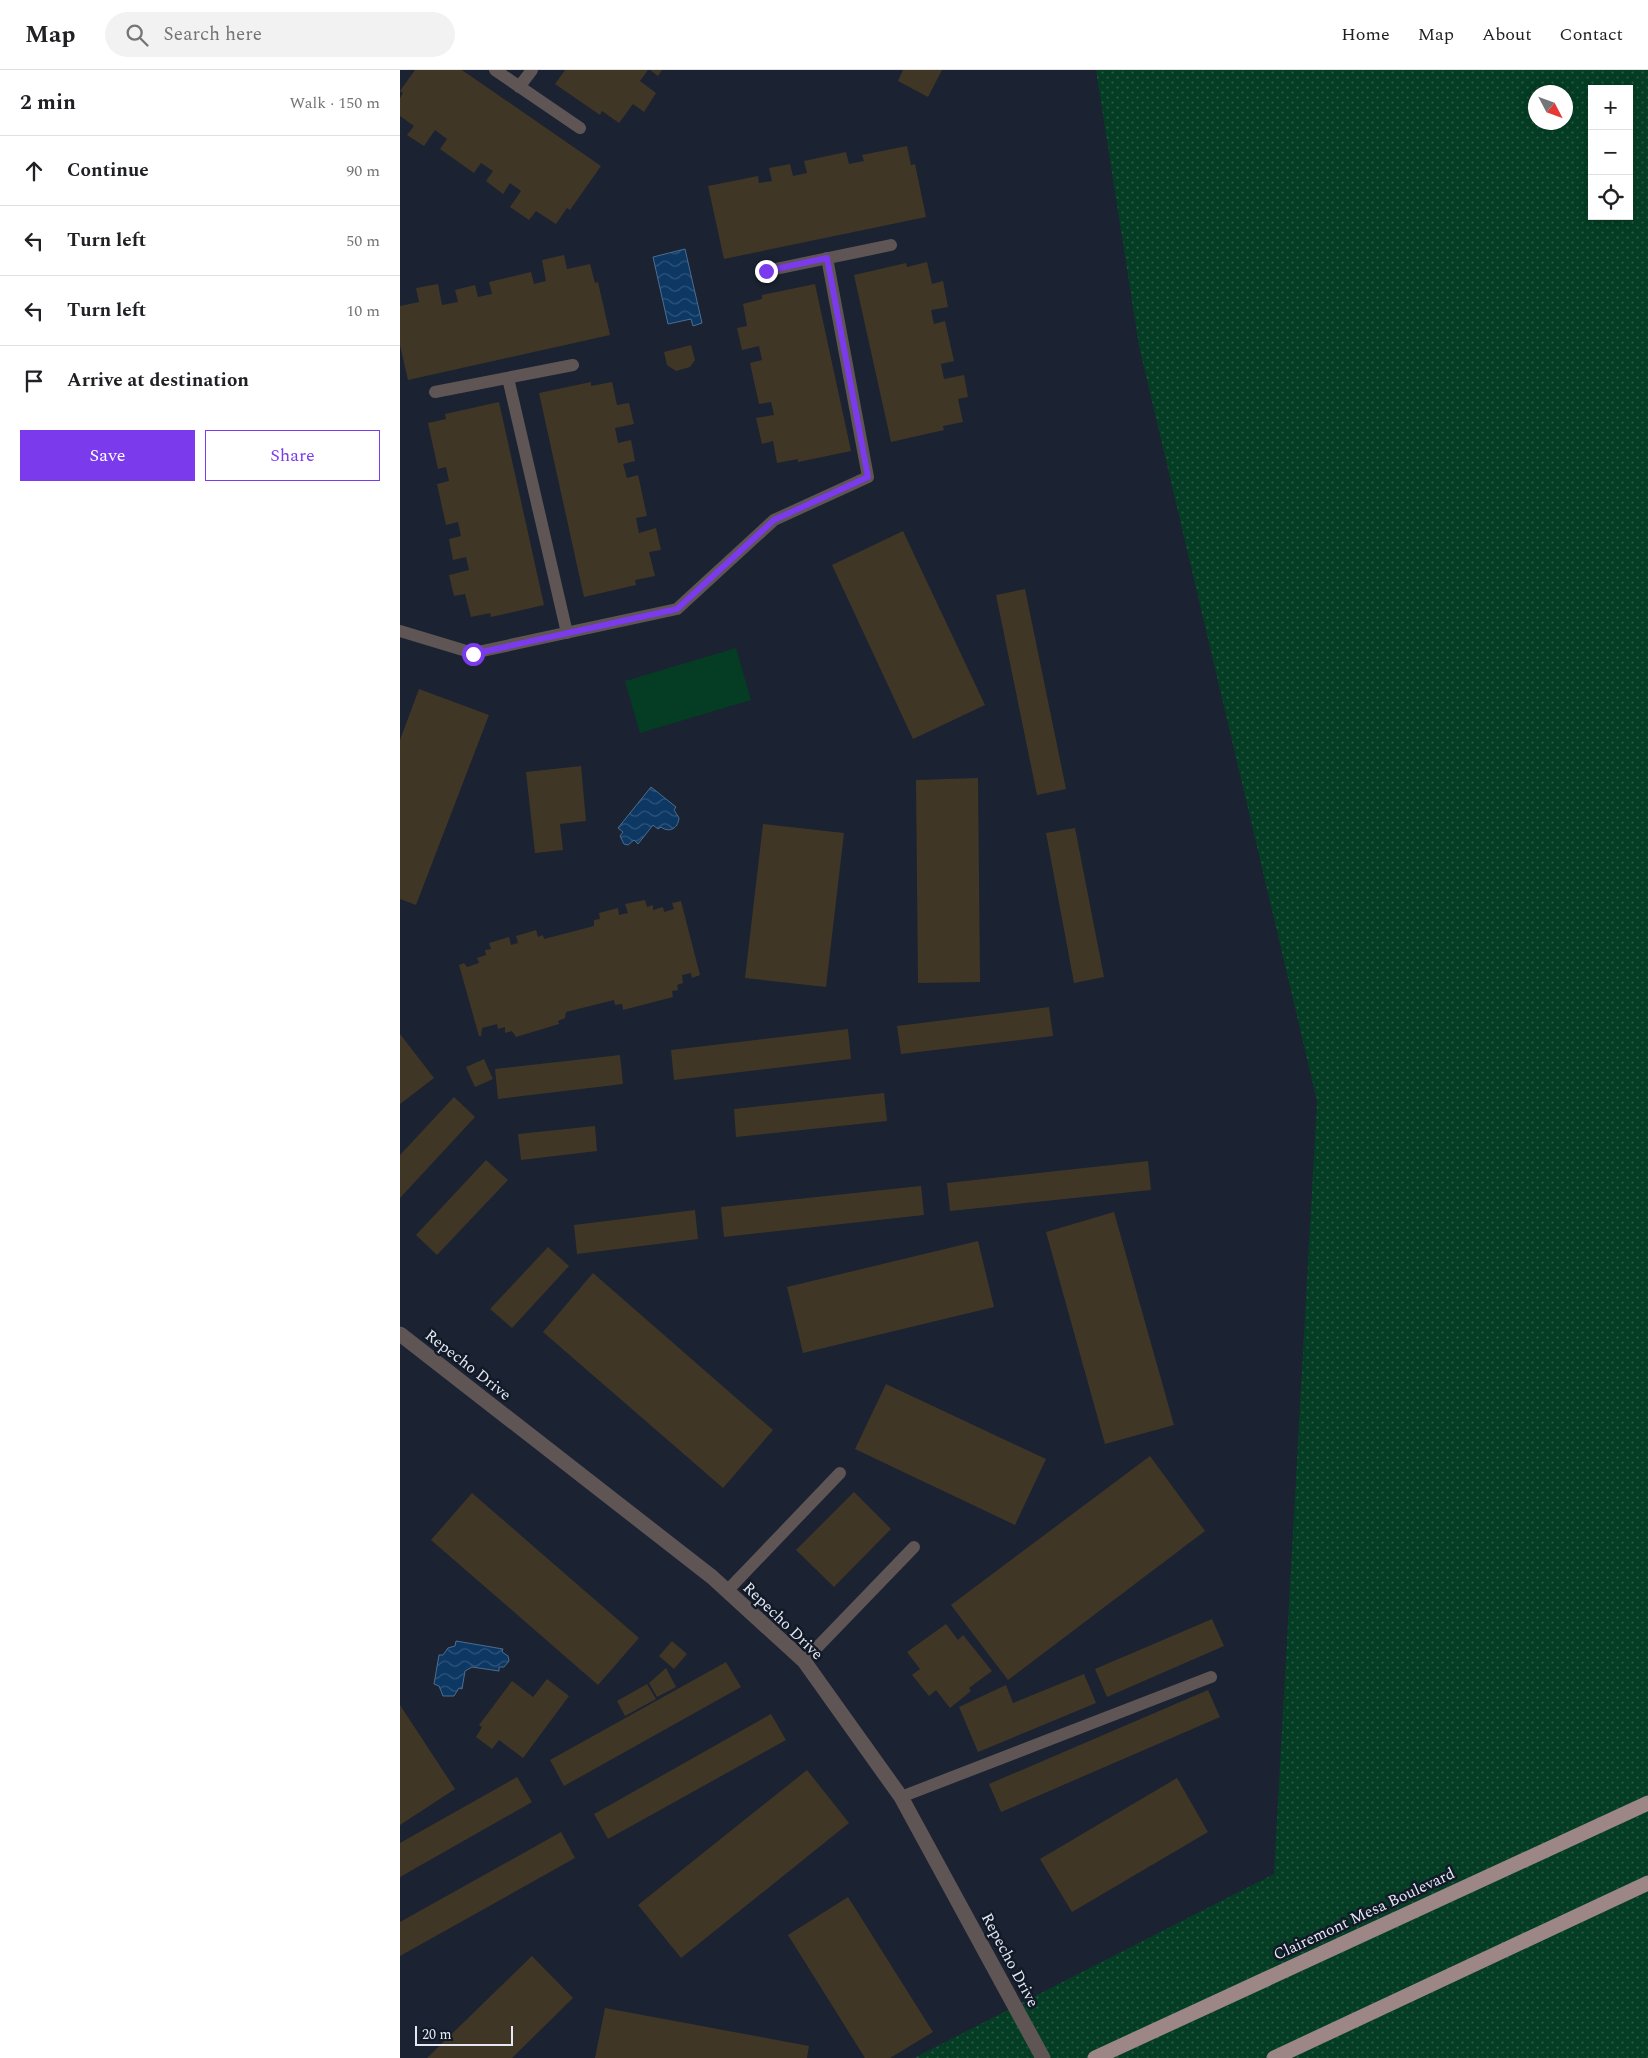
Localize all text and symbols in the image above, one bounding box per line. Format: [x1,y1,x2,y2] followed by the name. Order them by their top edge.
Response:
[105,12,455,57] search box
[25,17,75,53] text: Map
[163,20,262,49] text: Search here
[123,21,151,49] icon: search
[1341,21,1390,48] text: Home
[1418,21,1454,48] text: Map
[1482,21,1532,48] text: About
[1560,21,1623,48] text: Contact
[1528,85,1573,130] north arrow
[1588,85,1633,220] map controls
[1588,85,1633,130] button: +
[20,87,76,119] text: 2 min
[289,91,380,115] text: Walk · 150 m
[1588,130,1633,175] button: −
[67,156,149,185] text: Continue
[20,157,48,185] icon: ahead
[346,159,380,183] text: 90 m
[1588,175,1633,220] button: locate
[67,226,146,255] text: Turn left
[20,227,48,255] icon: left
[346,229,380,253] text: 50 m
[755,260,778,283] route end
[67,296,146,325] text: Turn left
[20,297,48,325] icon: left
[346,299,380,323] text: 10 m
[67,366,249,395] text: Arrive at destination
[20,367,48,395] icon: arrive
[20,430,195,481] button: Save
[205,430,380,481] button: Share
[462,643,485,666] route start
[420,1324,516,1406] street label: Repecho Drive
[737,1576,829,1666] street label: Repecho Drive
[1269,1861,1459,1967] street label: Clairemont Mesa Boulevard
[975,1908,1045,2012] street label: Repecho Drive
[415,2023,512,2046] scale bar
[422,2024,452,2045] text: 20 m

